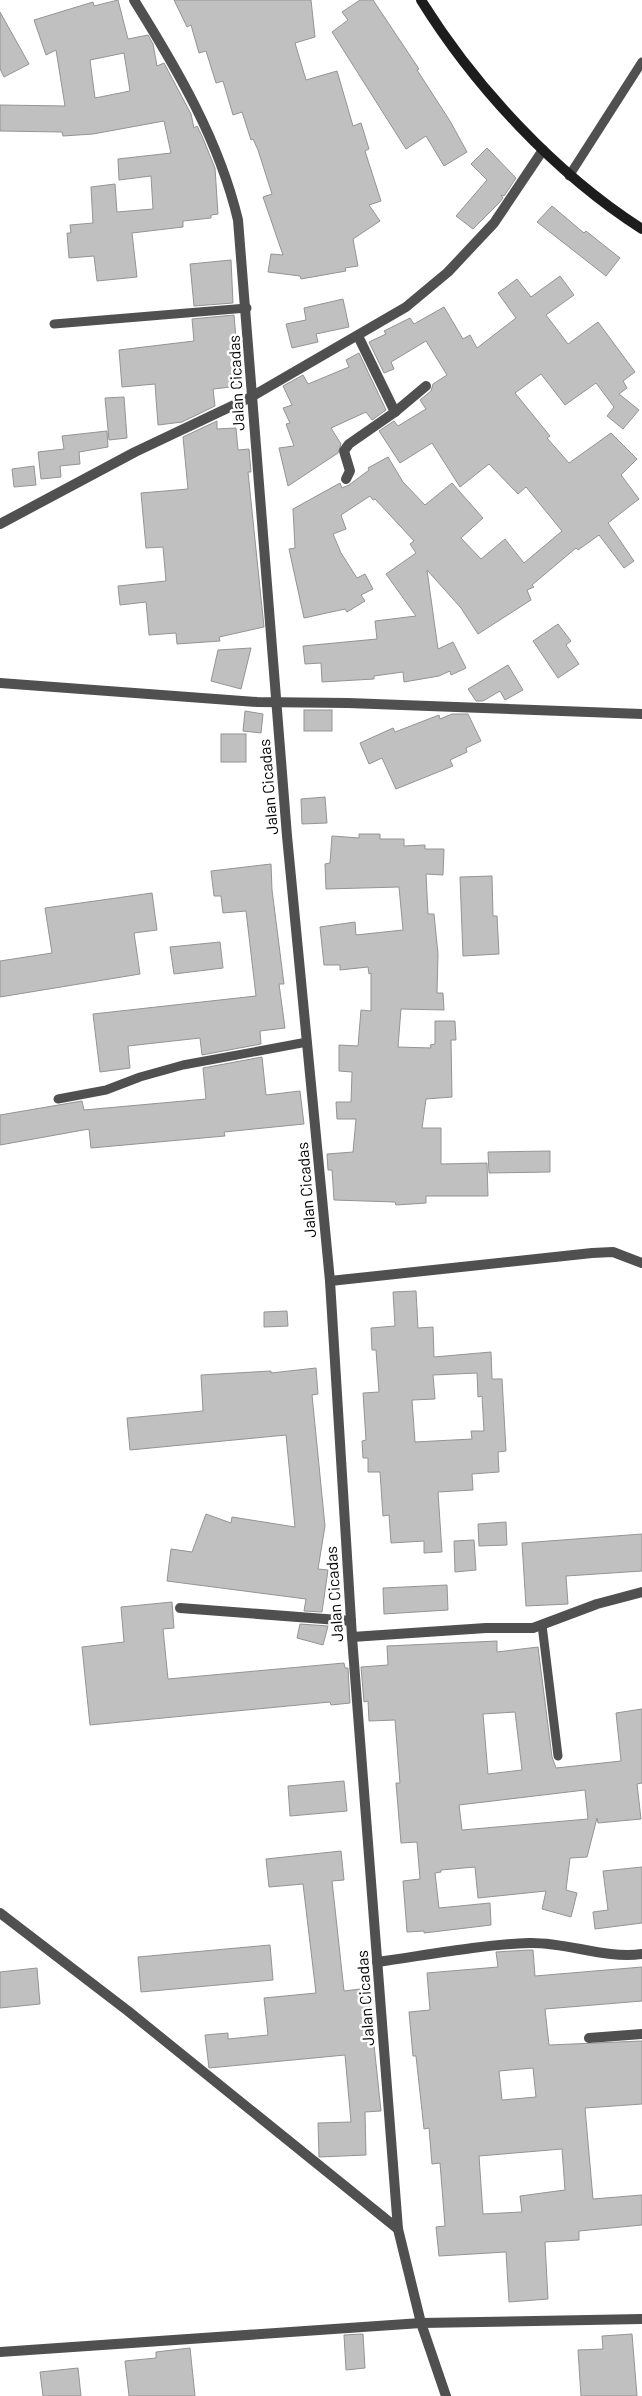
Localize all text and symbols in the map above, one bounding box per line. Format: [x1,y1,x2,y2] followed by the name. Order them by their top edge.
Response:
[224,335,247,431] street label: Jalan Cicadas
[254,738,281,836] street label: Jalan Cicadas
[292,1141,319,1239] street label: Jalan Cicadas
[321,1545,346,1643] street label: Jalan Cicadas
[352,1949,377,2047] street label: Jalan Cicadas

